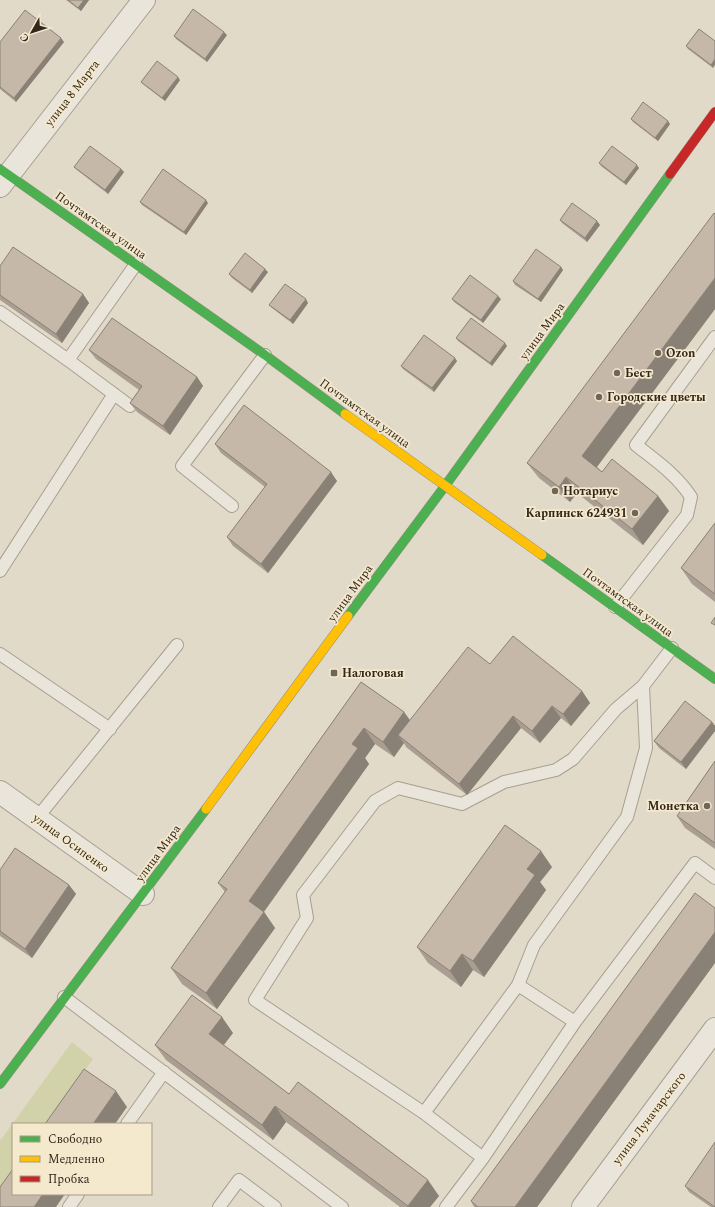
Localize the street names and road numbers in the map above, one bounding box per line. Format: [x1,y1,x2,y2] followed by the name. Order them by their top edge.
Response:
[40,56,105,132] street label: улица 8 Марта
[51,187,151,264] street label: Почтамтская улица
[514,299,570,365] street label: улица Мира
[315,374,414,453] street label: Почтамтская улица
[322,561,378,627] street label: улица Мира
[578,563,677,642] street label: Почтамтская улица
[28,808,113,878] street label: улица Осипенко
[130,821,186,887] street label: улица Мира
[607,1068,691,1170] street label: улица Луначарского

